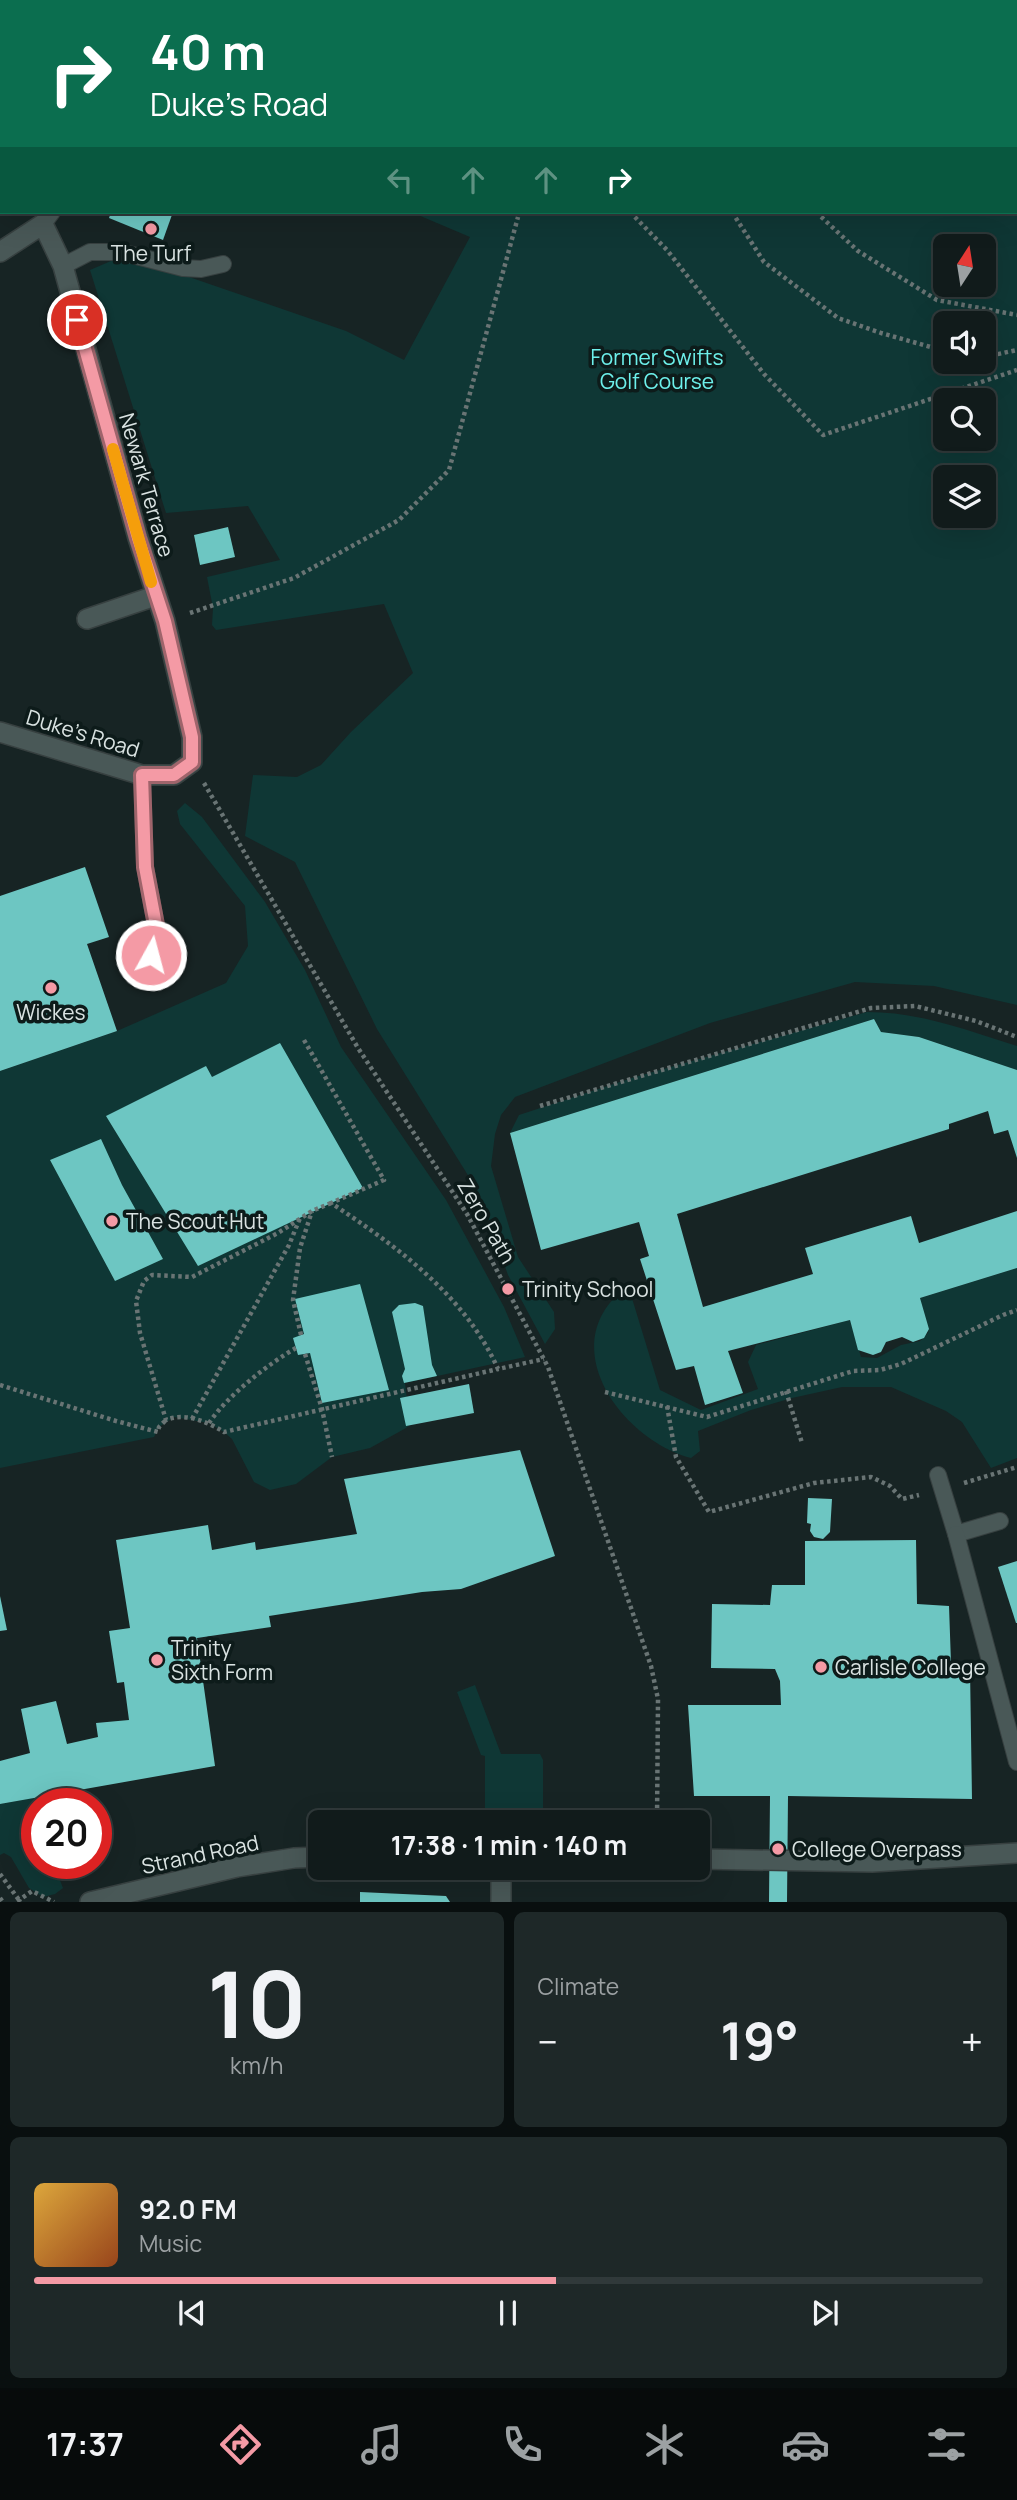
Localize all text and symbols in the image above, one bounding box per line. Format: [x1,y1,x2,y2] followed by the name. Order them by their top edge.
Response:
[150,18,266,85] text: 40 m
[35,28,126,119] icon: right
[150,82,328,126] text: Duke's Road
[381,161,419,199] icon: left
[454,161,492,199] icon: ahead
[527,161,565,199] icon: ahead
[600,161,638,199] icon: right
[143,221,159,237] marker: The Turf
[933,234,996,298] north arrow
[933,234,996,528] map controls
[111,239,192,267] place label: The Turf
[47,290,107,350] pin
[58,301,96,339] icon: arrive
[933,311,996,374] button: sound
[591,343,723,395] park label: Former Swifts Golf Course
[933,388,996,451] button: search
[113,410,181,560] street label: Newark Terrace
[933,465,996,528] button: layers
[23,703,143,763] street label: Duke's Road
[114,918,188,992] position arrow
[43,980,59,996] marker: Wickes
[16,998,86,1026] place label: Wickes
[451,1173,523,1269] street label: Zero Path
[126,1207,265,1235] place label: The Scout Hut
[104,1213,120,1229] marker: The Scout Hut
[522,1275,654,1303] place label: Trinity School
[500,1281,516,1297] marker: Trinity School
[171,1634,273,1686] place label: Trinity Sixth Form
[149,1652,165,1668] marker: Trinity Sixth Form
[835,1653,986,1681] place label: Carlisle College
[813,1659,829,1675] marker: Carlisle College
[21,1788,112,1879] speed limit sign: 20
[391,1827,627,1863] text: 17:38 · 1 min · 140 m
[139,1828,261,1880] street label: Strand Road
[792,1835,962,1863] place label: College Overpass
[770,1841,786,1857] marker: College Overpass
[207,1941,307,2065] text: 10
[538,1970,619,2002] text: Climate
[720,2005,799,2076] text: 19°
[538,2015,558,2067] text: −
[961,2015,983,2067] text: +
[230,2049,284,2081] text: km/h
[139,2191,237,2227] text: 92.0 FM
[139,2227,202,2259] text: Music
[173,2294,211,2332] icon: previous
[489,2294,527,2332] icon: pause
[806,2294,844,2332] icon: next
[216,2420,265,2469] icon: directions
[357,2420,406,2469] icon: music
[498,2420,547,2469] icon: phone
[640,2420,689,2469] icon: climate
[781,2420,830,2469] icon: car
[922,2420,971,2469] icon: filters
[46,2422,124,2466] text: 17:37

